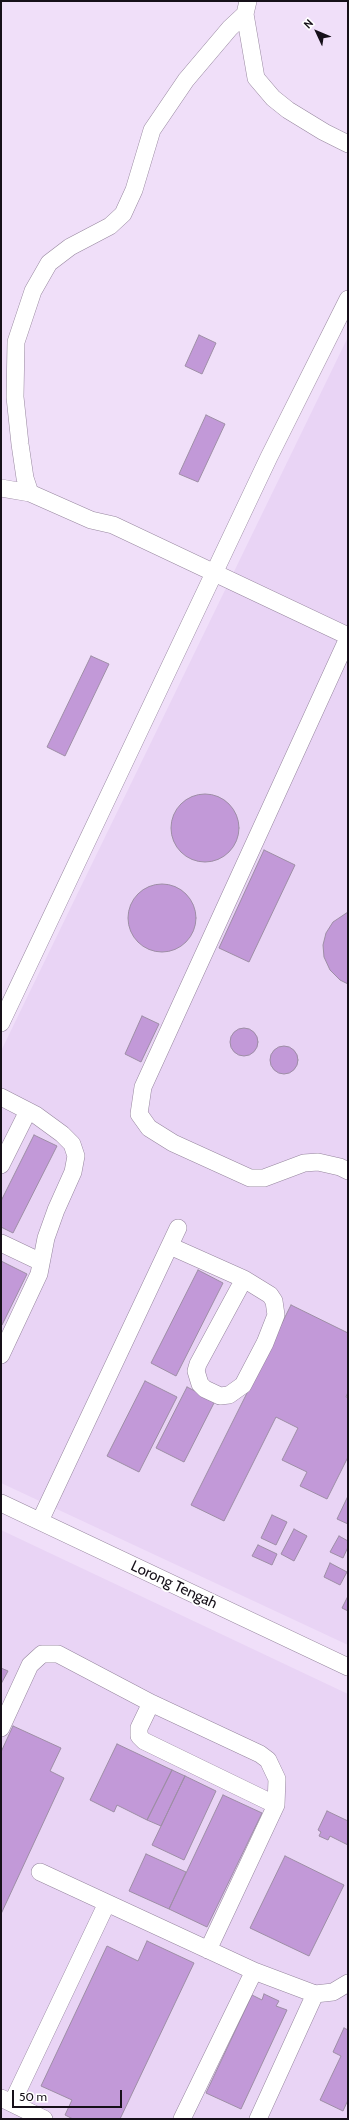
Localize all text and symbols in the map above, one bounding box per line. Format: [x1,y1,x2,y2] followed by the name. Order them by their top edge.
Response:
[297,12,337,52] north arrow
[301,16,316,31] text: N
[128,1557,220,1613] street label: Lorong Tengah
[14,2082,124,2108] scale bar
[19,2089,47,2104] text: 50 m

